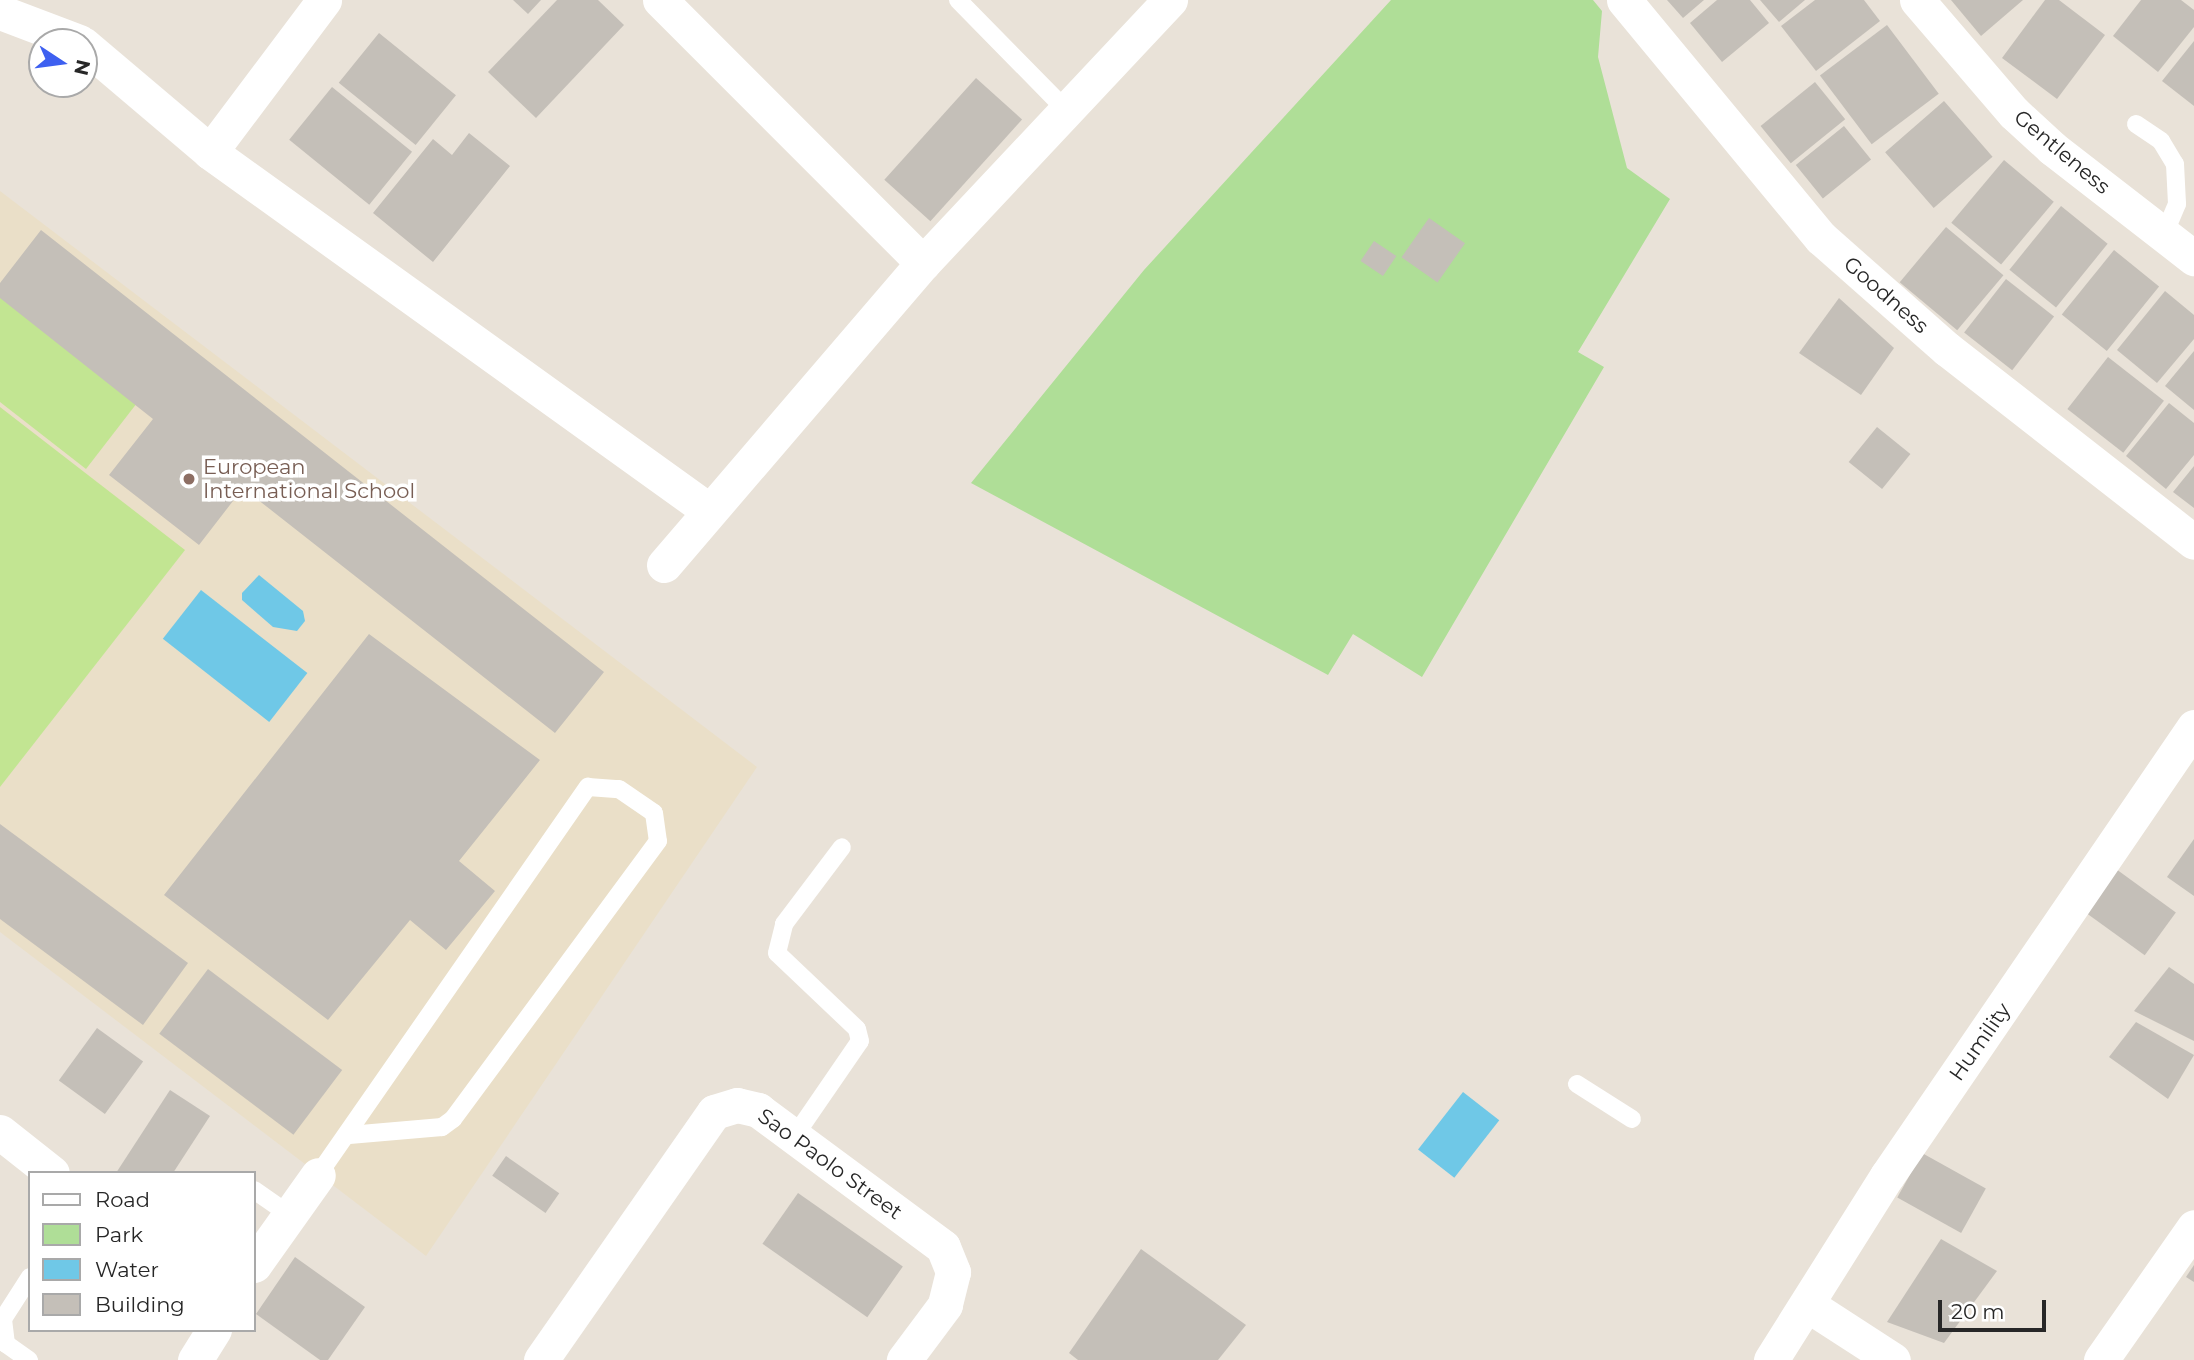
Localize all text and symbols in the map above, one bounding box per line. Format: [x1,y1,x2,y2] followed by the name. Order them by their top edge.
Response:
[28,28,98,98] north arrow
[69,57,95,77] text: N
[2009,105,2115,199] street label: Gentleness
[1838,251,1934,339] street label: Goodness
[203,454,415,504] place label: European International School
[181,471,197,487] marker: European International School
[1944,998,2016,1086] street label: Humility
[753,1103,907,1225] street label: Sao Paolo Street
[28,1171,256,1332] legend
[95,1187,150,1212] text: Road
[95,1222,143,1247] text: Park
[95,1257,159,1282] text: Water
[1942,1286,2050,1330] scale bar
[95,1292,185,1317] text: Building
[1951,1299,2005,1324] text: 20 m

